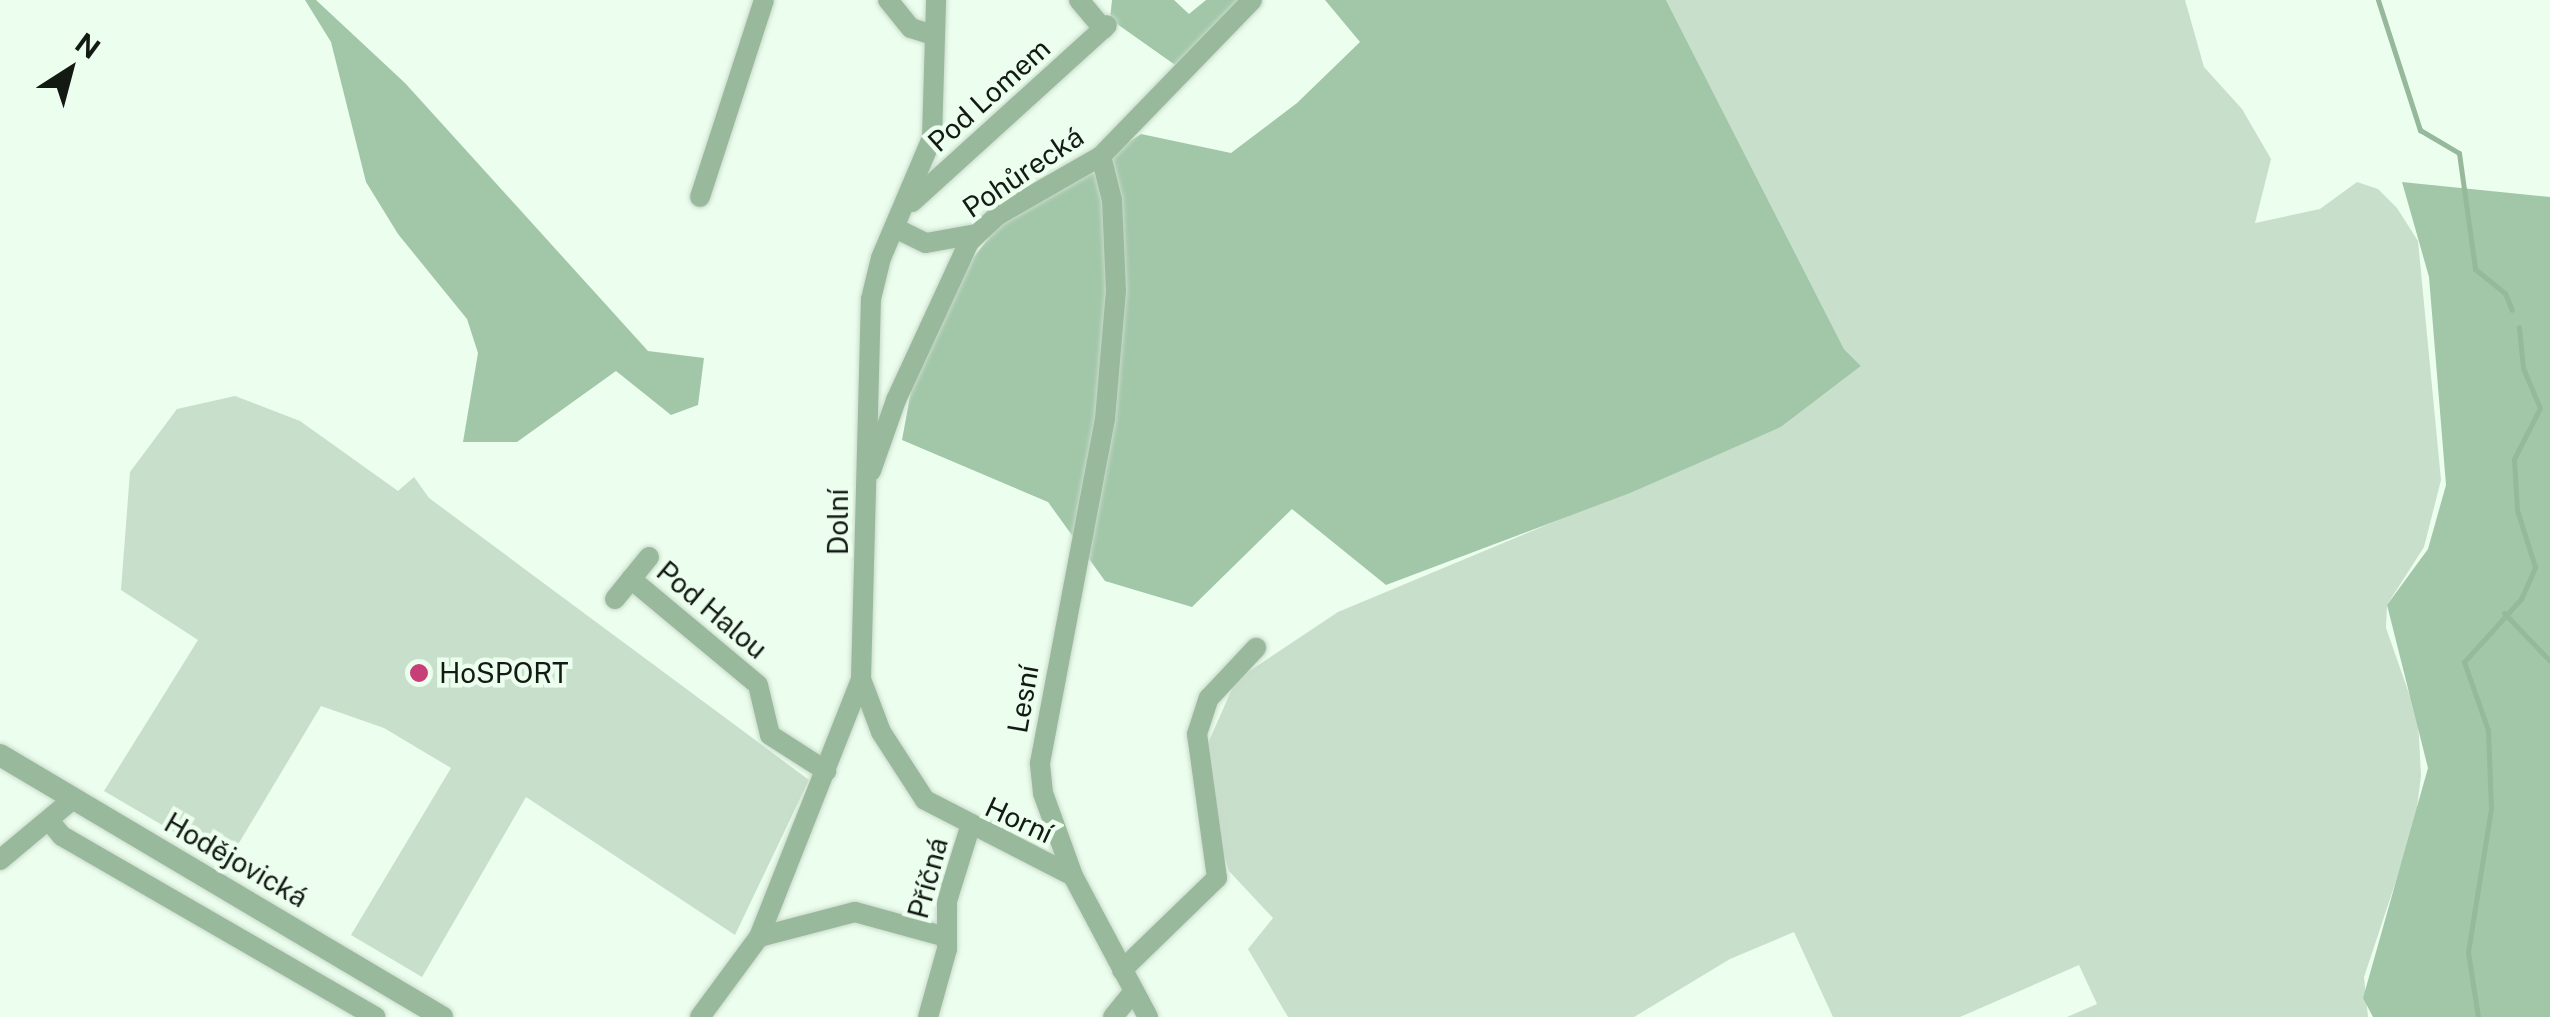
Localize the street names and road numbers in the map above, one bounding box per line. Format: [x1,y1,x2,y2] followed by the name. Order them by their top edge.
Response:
[921,31,1057,159] street label: Pod Lomem
[956,119,1090,225] street label: Pohůrecká
[821,489,855,555] street label: Dolní
[650,554,774,666] street label: Pod Halou
[1001,662,1045,736] street label: Lesní
[980,790,1058,850] street label: Horní
[159,806,313,914] street label: Hodějovická
[901,834,955,922] street label: Příčná

